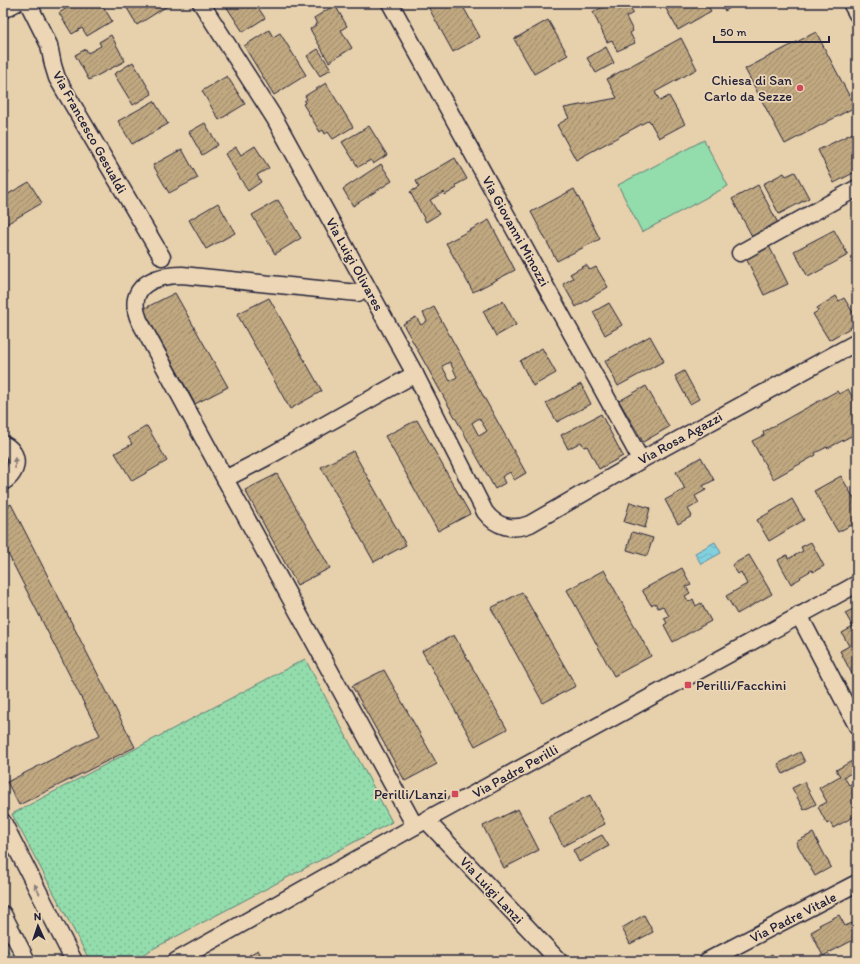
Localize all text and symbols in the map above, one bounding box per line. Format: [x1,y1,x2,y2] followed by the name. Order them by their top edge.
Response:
[714,18,829,44] scale bar
[720,25,746,39] text: 50 m
[49,68,130,197] street label: Via Francesco Gesualdi
[704,72,792,105] place label: Chiesa di San Carlo da Sezze
[795,83,805,93] marker: Chiesa di San Carlo da Sezze
[478,173,553,289] street label: Via Giovanni Minozzi
[322,215,387,314] street label: Via Luigi Olivares
[635,408,725,469] street label: Via Rosa Agazzi
[12,456,18,469] one-way arrow
[696,677,786,694] place label: Perilli/Facchini
[683,680,693,690] marker: Perilli/Facchini
[469,741,561,802] street label: Via Padre Perilli
[374,786,447,803] place label: Perilli/Lanzi
[450,789,460,799] marker: Perilli/Lanzi
[456,853,527,928] street label: Via Luigi Lanzi
[34,883,40,895] one-way arrow
[747,888,840,947] street label: Via Padre Vitale
[18,906,58,946] north arrow
[33,910,42,923] text: N

